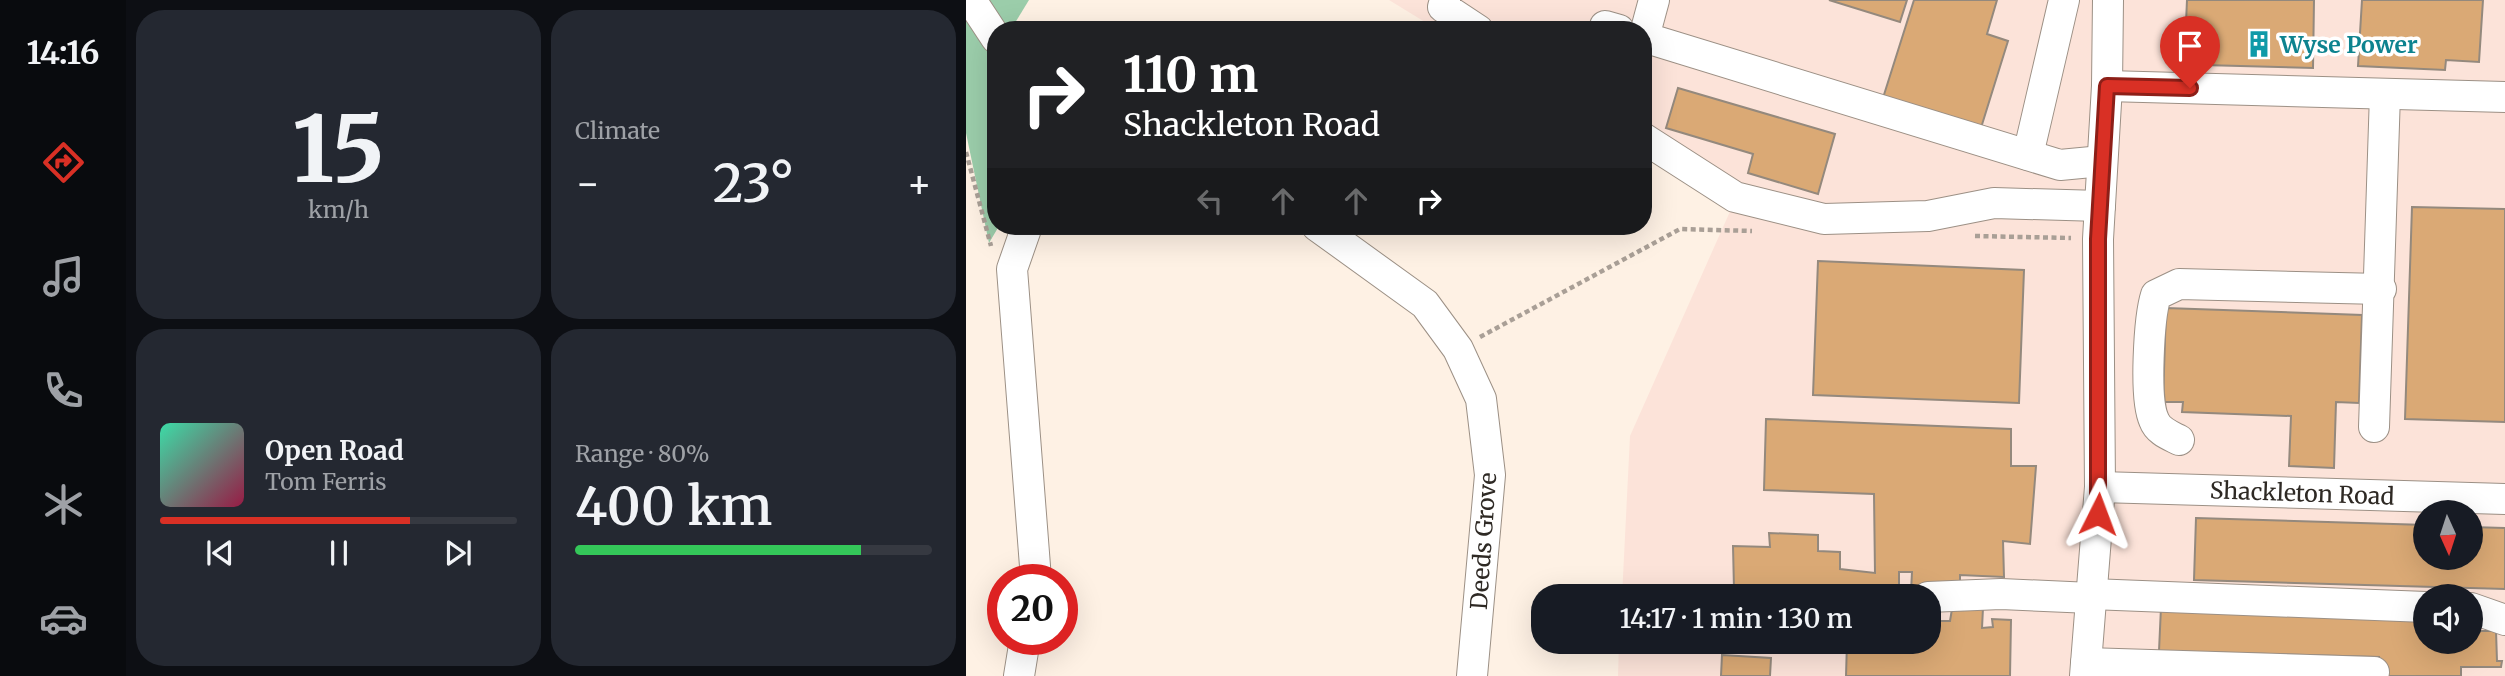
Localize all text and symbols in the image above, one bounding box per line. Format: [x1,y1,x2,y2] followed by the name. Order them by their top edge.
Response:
[2160,16,2220,88] pin
[2171,27,2209,65] icon: arrive
[2244,29,2274,59] building icon: Wyse Power
[2279,30,2418,59] place label: Wyse Power
[26,33,100,73] text: 14:16
[1123,44,1258,105] text: 110 m
[1008,49,1099,140] icon: right
[292,92,385,207] text: 15
[1123,105,1380,145] text: Shackleton Road
[575,116,660,145] text: Climate
[39,138,88,187] icon: directions
[713,151,794,216] text: 23°
[575,160,600,207] text: −
[907,160,932,207] text: +
[1191,182,1229,220] icon: left
[1264,182,1302,220] icon: ahead
[1337,182,1375,220] icon: ahead
[1410,182,1448,220] icon: right
[308,195,369,224] text: km/h
[39,252,88,301] icon: music
[39,366,88,415] icon: phone
[265,434,404,467] text: Open Road
[575,439,710,468] text: Range · 80%
[265,467,387,496] text: Tom Ferris
[1464,471,1502,611] street label: Deeds Grove
[575,474,772,539] text: 400 km
[2209,475,2395,511] street label: Shackleton Road
[2061,477,2135,551] position arrow
[39,480,88,529] icon: climate
[2413,500,2483,570] north arrow
[2413,500,2483,654] map controls
[201,534,239,572] icon: previous
[320,534,358,572] icon: pause
[439,534,477,572] icon: next
[987,564,1078,655] speed limit sign: 20
[2413,584,2483,654] button: sound
[39,594,88,643] icon: car
[1620,602,1853,635] text: 14:17 · 1 min · 130 m

